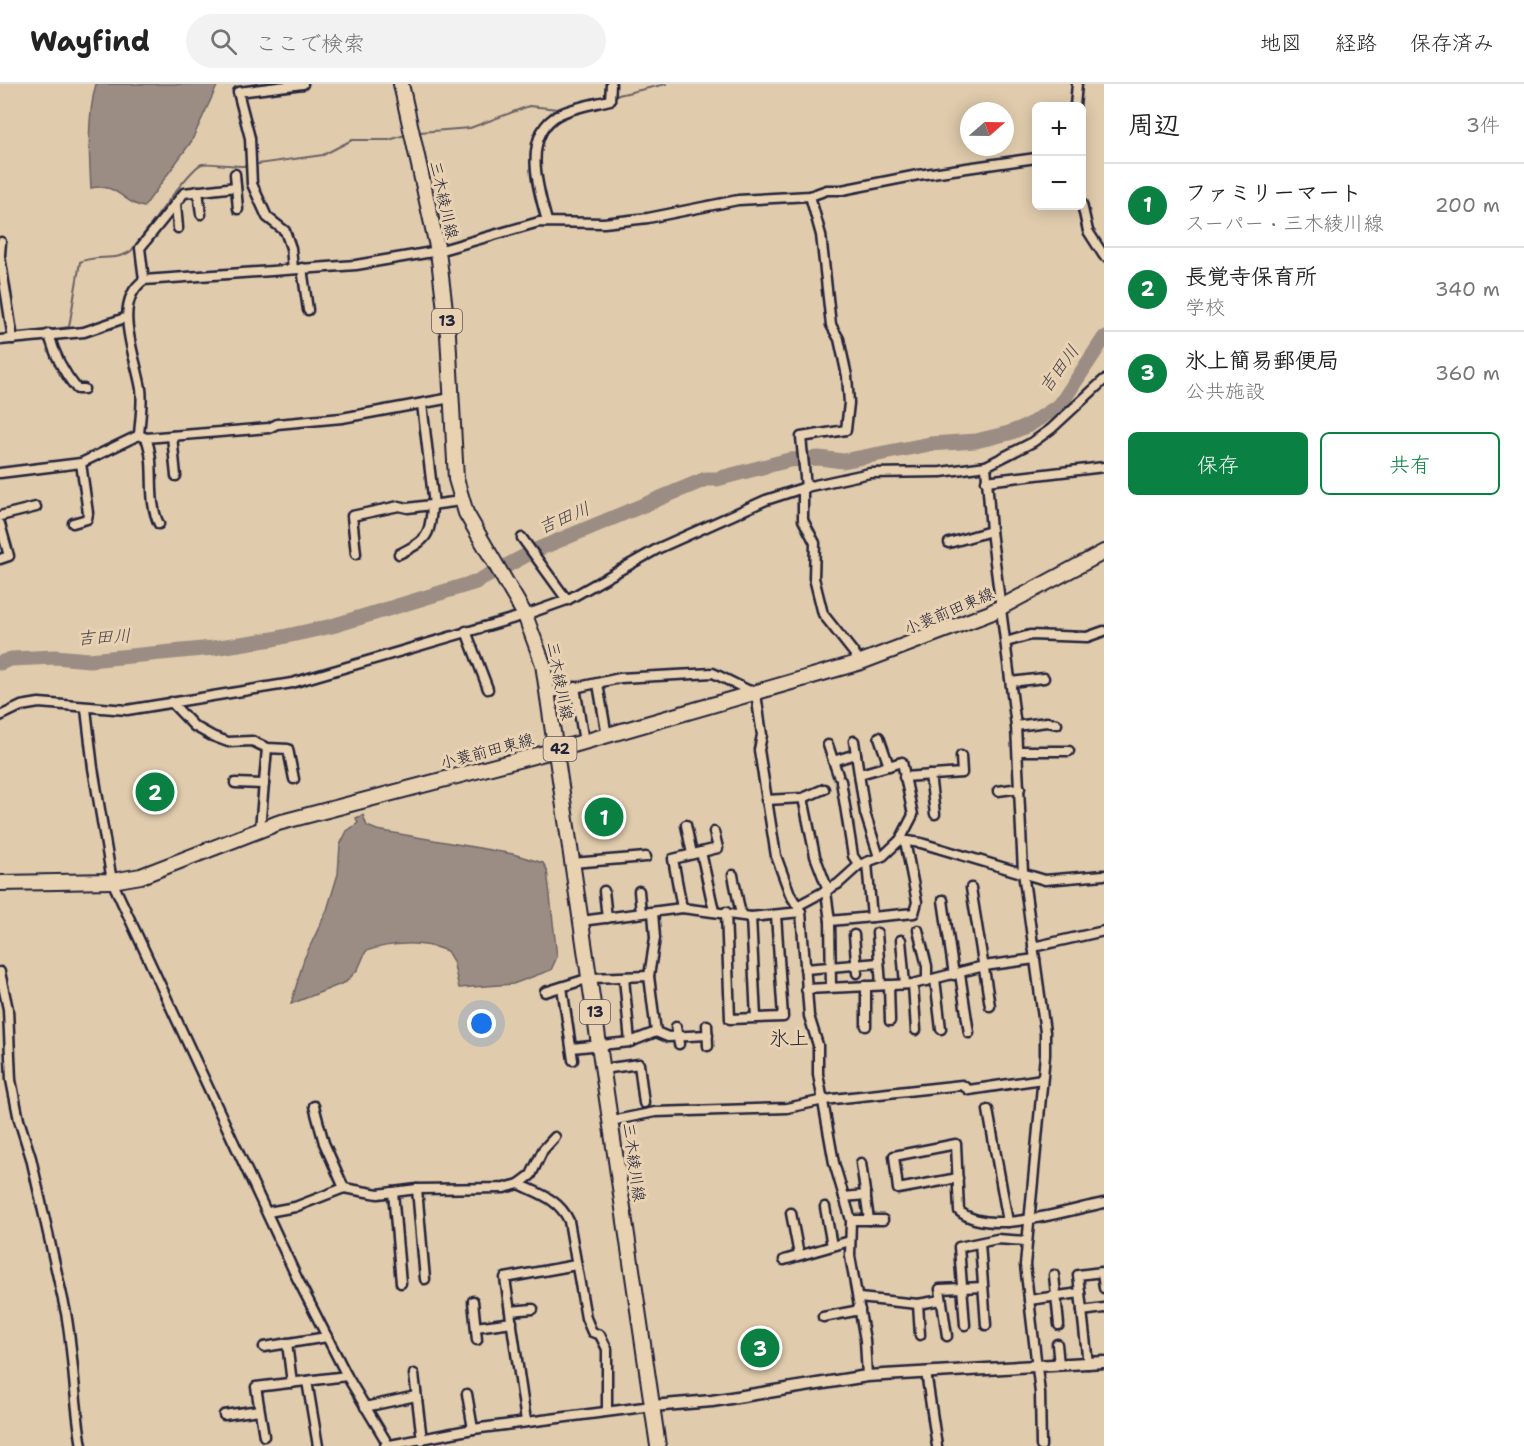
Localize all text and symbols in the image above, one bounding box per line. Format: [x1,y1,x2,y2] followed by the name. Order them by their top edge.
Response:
[186,14,606,68] search box
[30,22,150,60] text: Wayfind
[207,25,240,58] icon: search
[255,29,365,58] text: ここで検索
[1260,29,1302,57] text: 地図
[1335,29,1377,57] text: 経路
[1410,29,1494,57] text: 保存済み
[960,102,1014,156] north arrow
[1032,102,1086,210] map controls
[1032,102,1086,156] button: +
[1128,107,1180,142] text: 周辺
[1466,112,1500,138] text: 3件
[1032,156,1086,210] button: −
[425,159,463,241] street label: 三木綾川線
[1185,178,1362,207] text: ファミリーマート
[1143,192,1152,218] text: 1
[1435,192,1500,218] text: 200 m
[1185,210,1383,236] text: スーパー · 三木綾川線
[1185,262,1317,291] text: 長覚寺保育所
[1141,276,1155,302] text: 2
[1435,276,1500,302] text: 340 m
[1185,294,1225,320] text: 学校
[432,309,462,333] road number: 13
[1033,340,1085,398] water label: 吉田川
[1185,346,1339,375] text: 氷上簡易郵便局
[1141,360,1155,386] text: 3
[1435,360,1500,386] text: 360 m
[1185,378,1265,404] text: 公共施設
[1128,432,1308,495] button: 保存
[1320,432,1500,495] button: 共有
[534,496,594,540] water label: 吉田川
[901,583,997,639] street label: 小蓑前田東線
[76,624,132,650] water label: 吉田川
[542,640,578,722] street label: 三木綾川線
[438,728,536,774] street label: 小蓑前田東線
[544,737,576,761] road number: 42
[136,770,174,814] pin: 2
[584,794,624,840] pin: 1
[580,1000,610,1024] road number: 13
[467,1009,496,1038] your location
[769,1025,809,1051] district label: 氷上
[618,1121,650,1203] street label: 三木綾川線
[740,1326,780,1370] pin: 3

